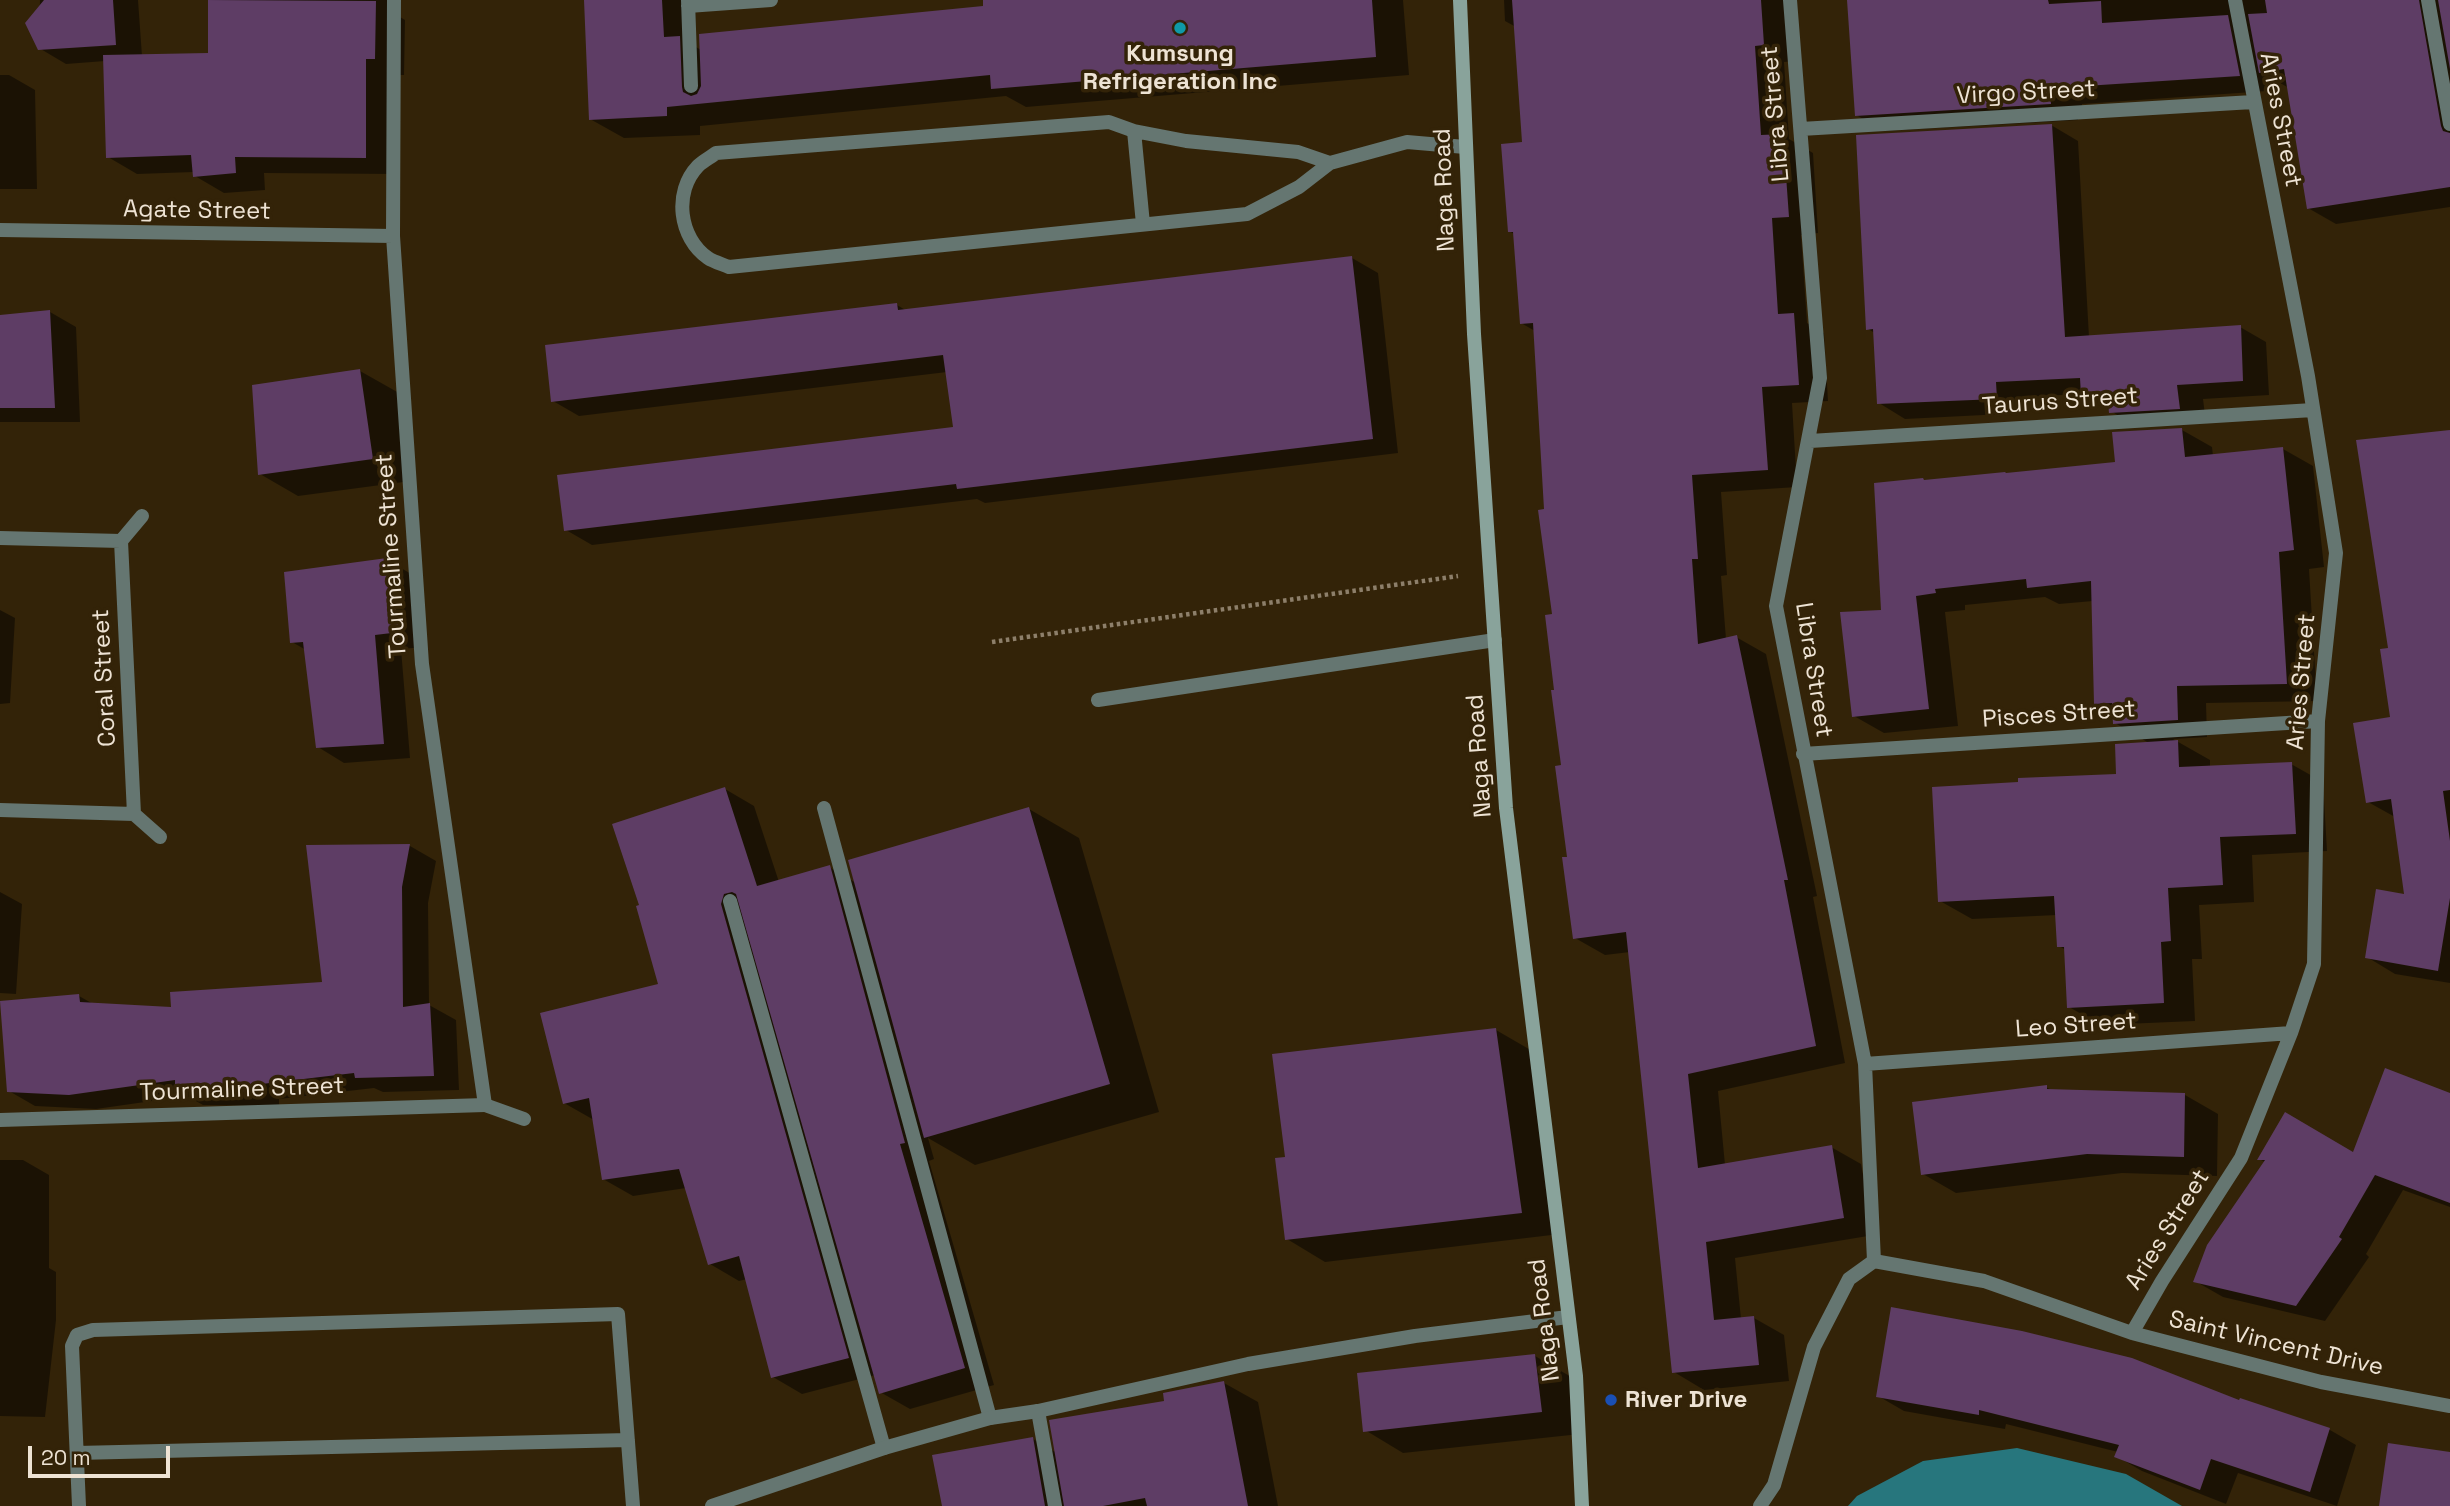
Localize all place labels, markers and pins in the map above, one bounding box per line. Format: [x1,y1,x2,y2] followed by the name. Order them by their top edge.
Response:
[1172,20,1188,36] marker: Kumsung Refrigeration Inc
[1083,40,1277,96] place label: Kumsung Refrigeration Inc
[1625,1386,1747,1414] place label: River Drive
[1603,1392,1619,1408] marker: River Drive

